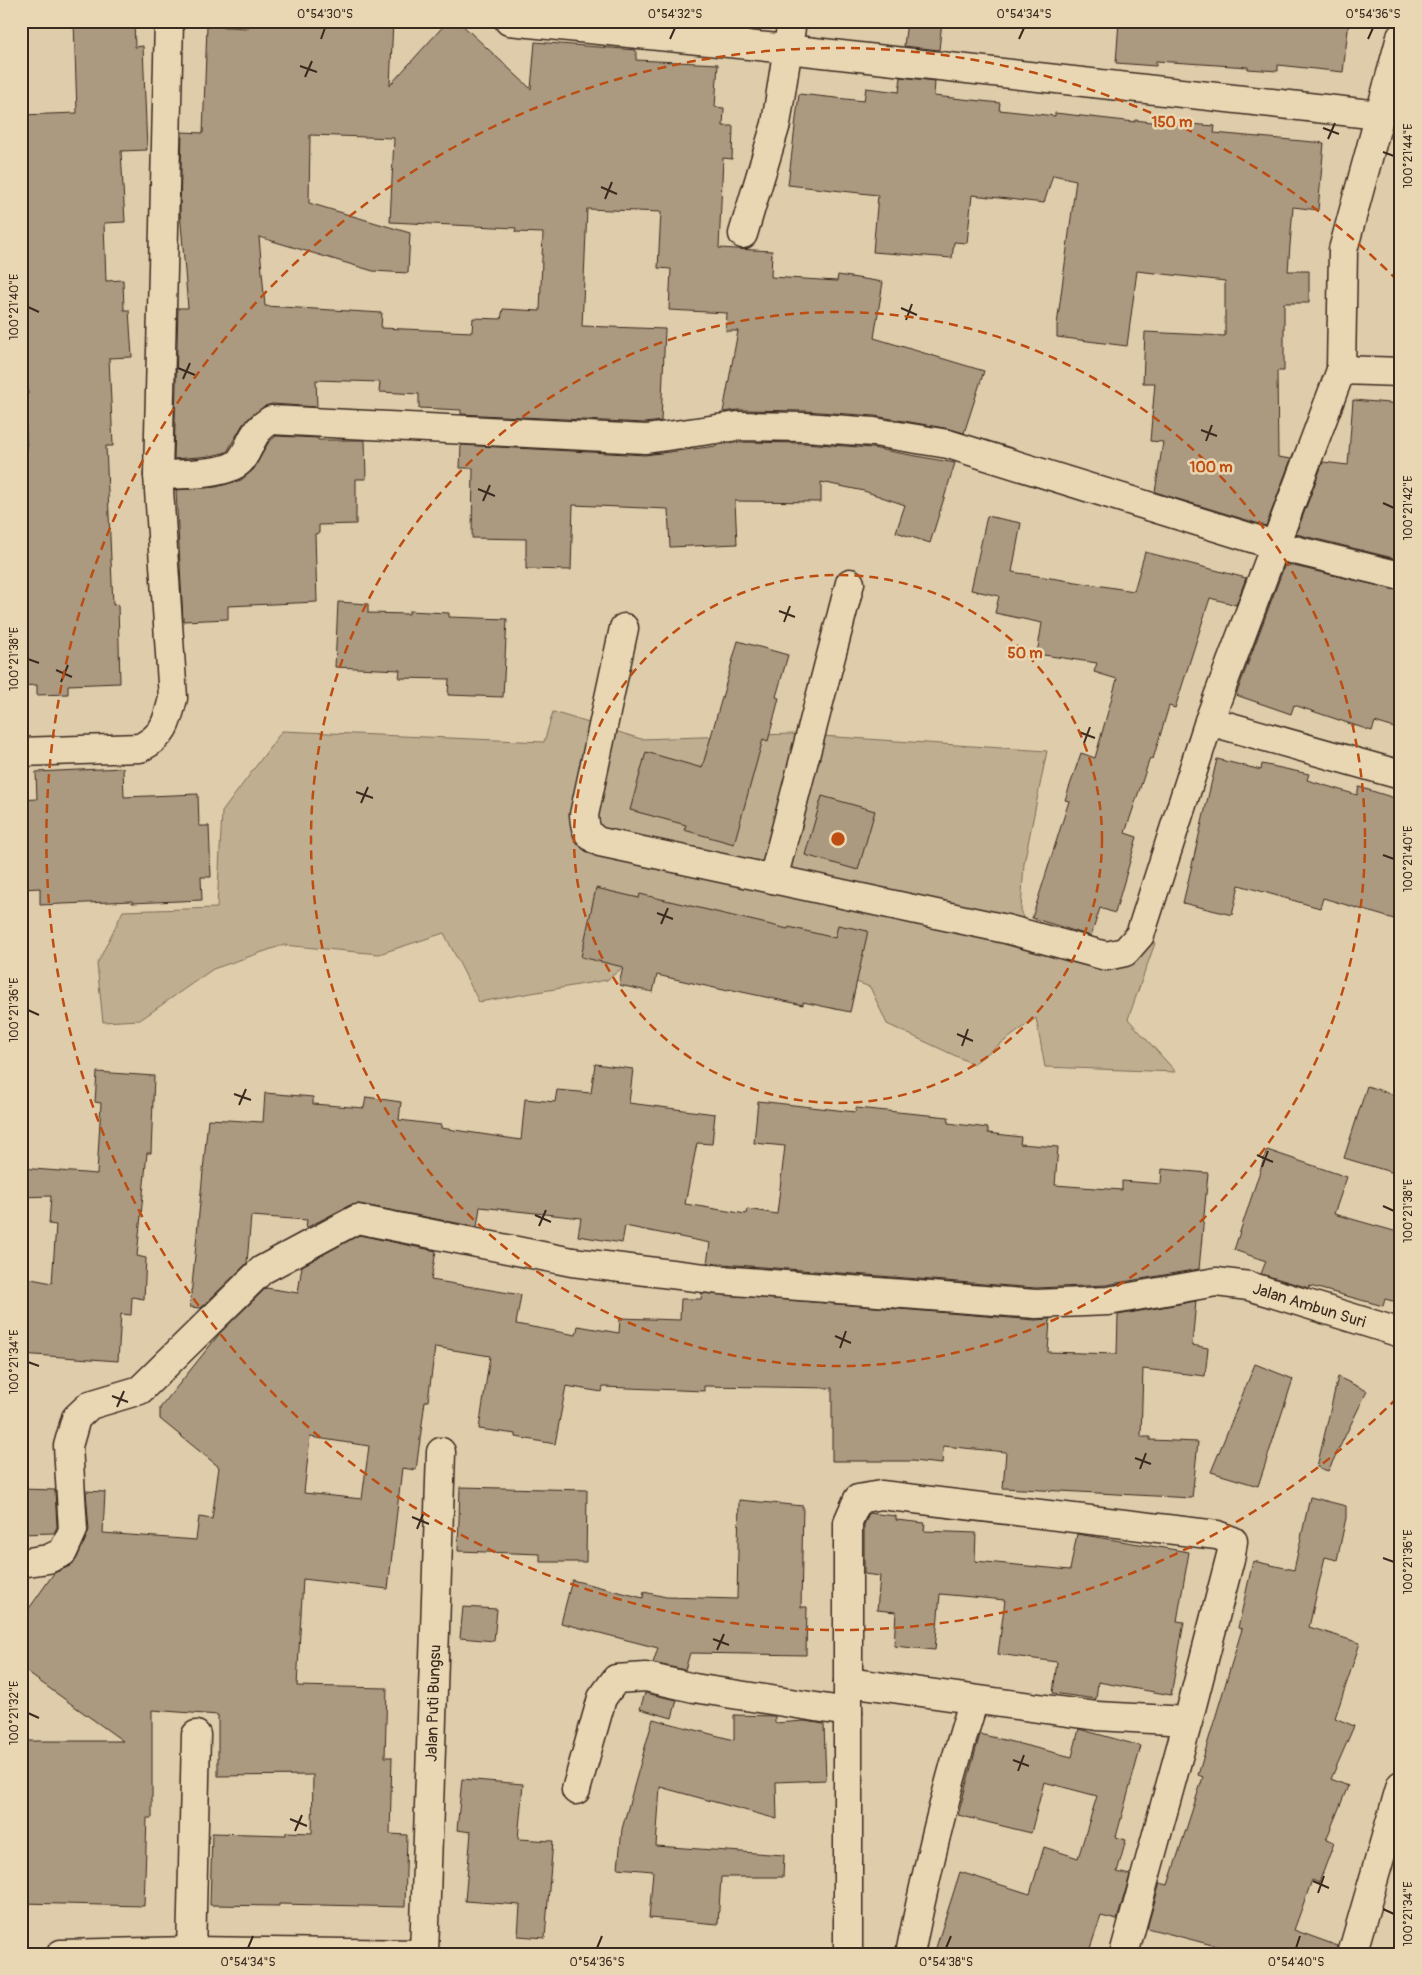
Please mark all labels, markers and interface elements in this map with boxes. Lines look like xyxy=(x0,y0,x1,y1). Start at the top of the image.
text: 0°54'30"S xyxy=(297,7,353,22)
text: 0°54'32"S xyxy=(648,7,702,22)
text: 0°54'34"S xyxy=(997,7,1051,22)
text: 0°54'36"S xyxy=(1346,7,1400,22)
text: 150 m xyxy=(1152,113,1192,132)
text: 100°21'44"E xyxy=(1401,123,1416,189)
text: 100°21'40"E xyxy=(7,274,22,340)
text: 100 m xyxy=(1190,458,1232,477)
text: 100°21'42"E xyxy=(1401,476,1416,540)
text: 100°21'38"E xyxy=(7,627,22,691)
text: 50 m xyxy=(1008,644,1042,663)
text: 100°21'40"E xyxy=(1401,826,1416,892)
centre of rings xyxy=(829,830,847,848)
text: 100°21'36"E xyxy=(7,978,22,1042)
text: 100°21'38"E xyxy=(1401,1179,1416,1243)
street label: Jalan Ambun Suri xyxy=(1250,1279,1368,1333)
text: 100°21'34"E xyxy=(7,1330,22,1394)
text: 100°21'36"E xyxy=(1401,1530,1416,1594)
street label: Jalan Puti Bungsu xyxy=(422,1644,445,1762)
text: 100°21'32"E xyxy=(7,1681,22,1745)
text: 100°21'34"E xyxy=(1401,1882,1416,1946)
text: 0°54'34"S xyxy=(221,1955,275,1970)
text: 0°54'36"S xyxy=(570,1955,624,1970)
text: 0°54'38"S xyxy=(919,1955,973,1970)
text: 0°54'40"S xyxy=(1268,1955,1324,1970)

